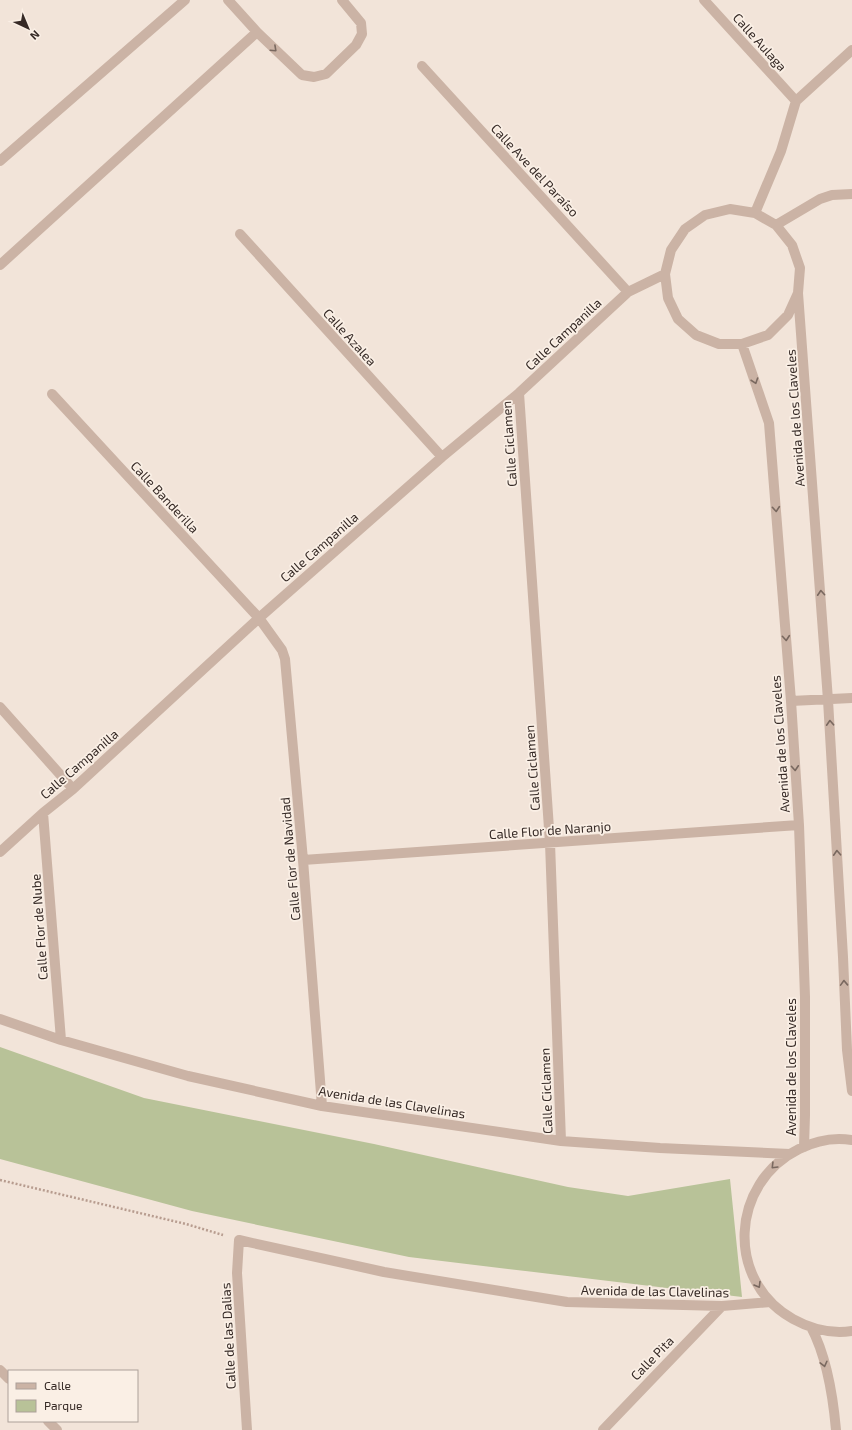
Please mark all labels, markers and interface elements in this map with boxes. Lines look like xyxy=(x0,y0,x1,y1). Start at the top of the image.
north arrow xyxy=(8,8,48,48)
street label: Calle Aulaga xyxy=(730,10,790,74)
text: N xyxy=(28,28,43,43)
one-way arrow xyxy=(269,44,277,51)
street label: Calle Ave del Paraíso xyxy=(488,120,582,220)
street label: Calle Campanilla xyxy=(522,295,604,373)
street label: Calle Azalea xyxy=(320,305,380,369)
street label: Avenida de los Claveles xyxy=(782,349,808,487)
one-way arrow xyxy=(751,377,759,384)
street label: Calle Ciclamen xyxy=(498,401,520,487)
street label: Calle Banderilla xyxy=(128,458,202,536)
one-way arrow xyxy=(771,506,780,512)
street label: Calle Campanilla xyxy=(277,509,361,585)
one-way arrow xyxy=(816,590,825,596)
one-way arrow xyxy=(781,635,790,641)
street label: Avenida de los Claveles xyxy=(767,675,793,813)
one-way arrow xyxy=(825,720,834,726)
street label: Calle Ciclamen xyxy=(521,725,543,811)
street label: Calle Campanilla xyxy=(37,726,121,802)
one-way arrow xyxy=(791,765,800,771)
street label: Calle Flor de Navidad xyxy=(277,797,303,921)
street label: Calle Flor de Naranjo xyxy=(488,818,612,842)
one-way arrow xyxy=(833,850,842,856)
street label: Calle Flor de Nube xyxy=(27,873,51,981)
one-way arrow xyxy=(840,980,849,986)
street label: Avenida de los Claveles xyxy=(783,998,799,1136)
street label: Calle Ciclamen xyxy=(537,1048,555,1134)
street label: Avenida de las Clavelinas xyxy=(318,1082,466,1122)
one-way arrow xyxy=(771,1161,779,1169)
one-way arrow xyxy=(754,1281,761,1288)
street label: Calle de las Dalias xyxy=(217,1282,239,1390)
street label: Avenida de las Clavelinas xyxy=(581,1282,729,1300)
street label: Calle Pita xyxy=(627,1333,677,1383)
one-way arrow xyxy=(820,1360,828,1367)
legend xyxy=(8,1370,138,1422)
text: Calle xyxy=(44,1378,71,1392)
text: Parque xyxy=(44,1398,82,1412)

